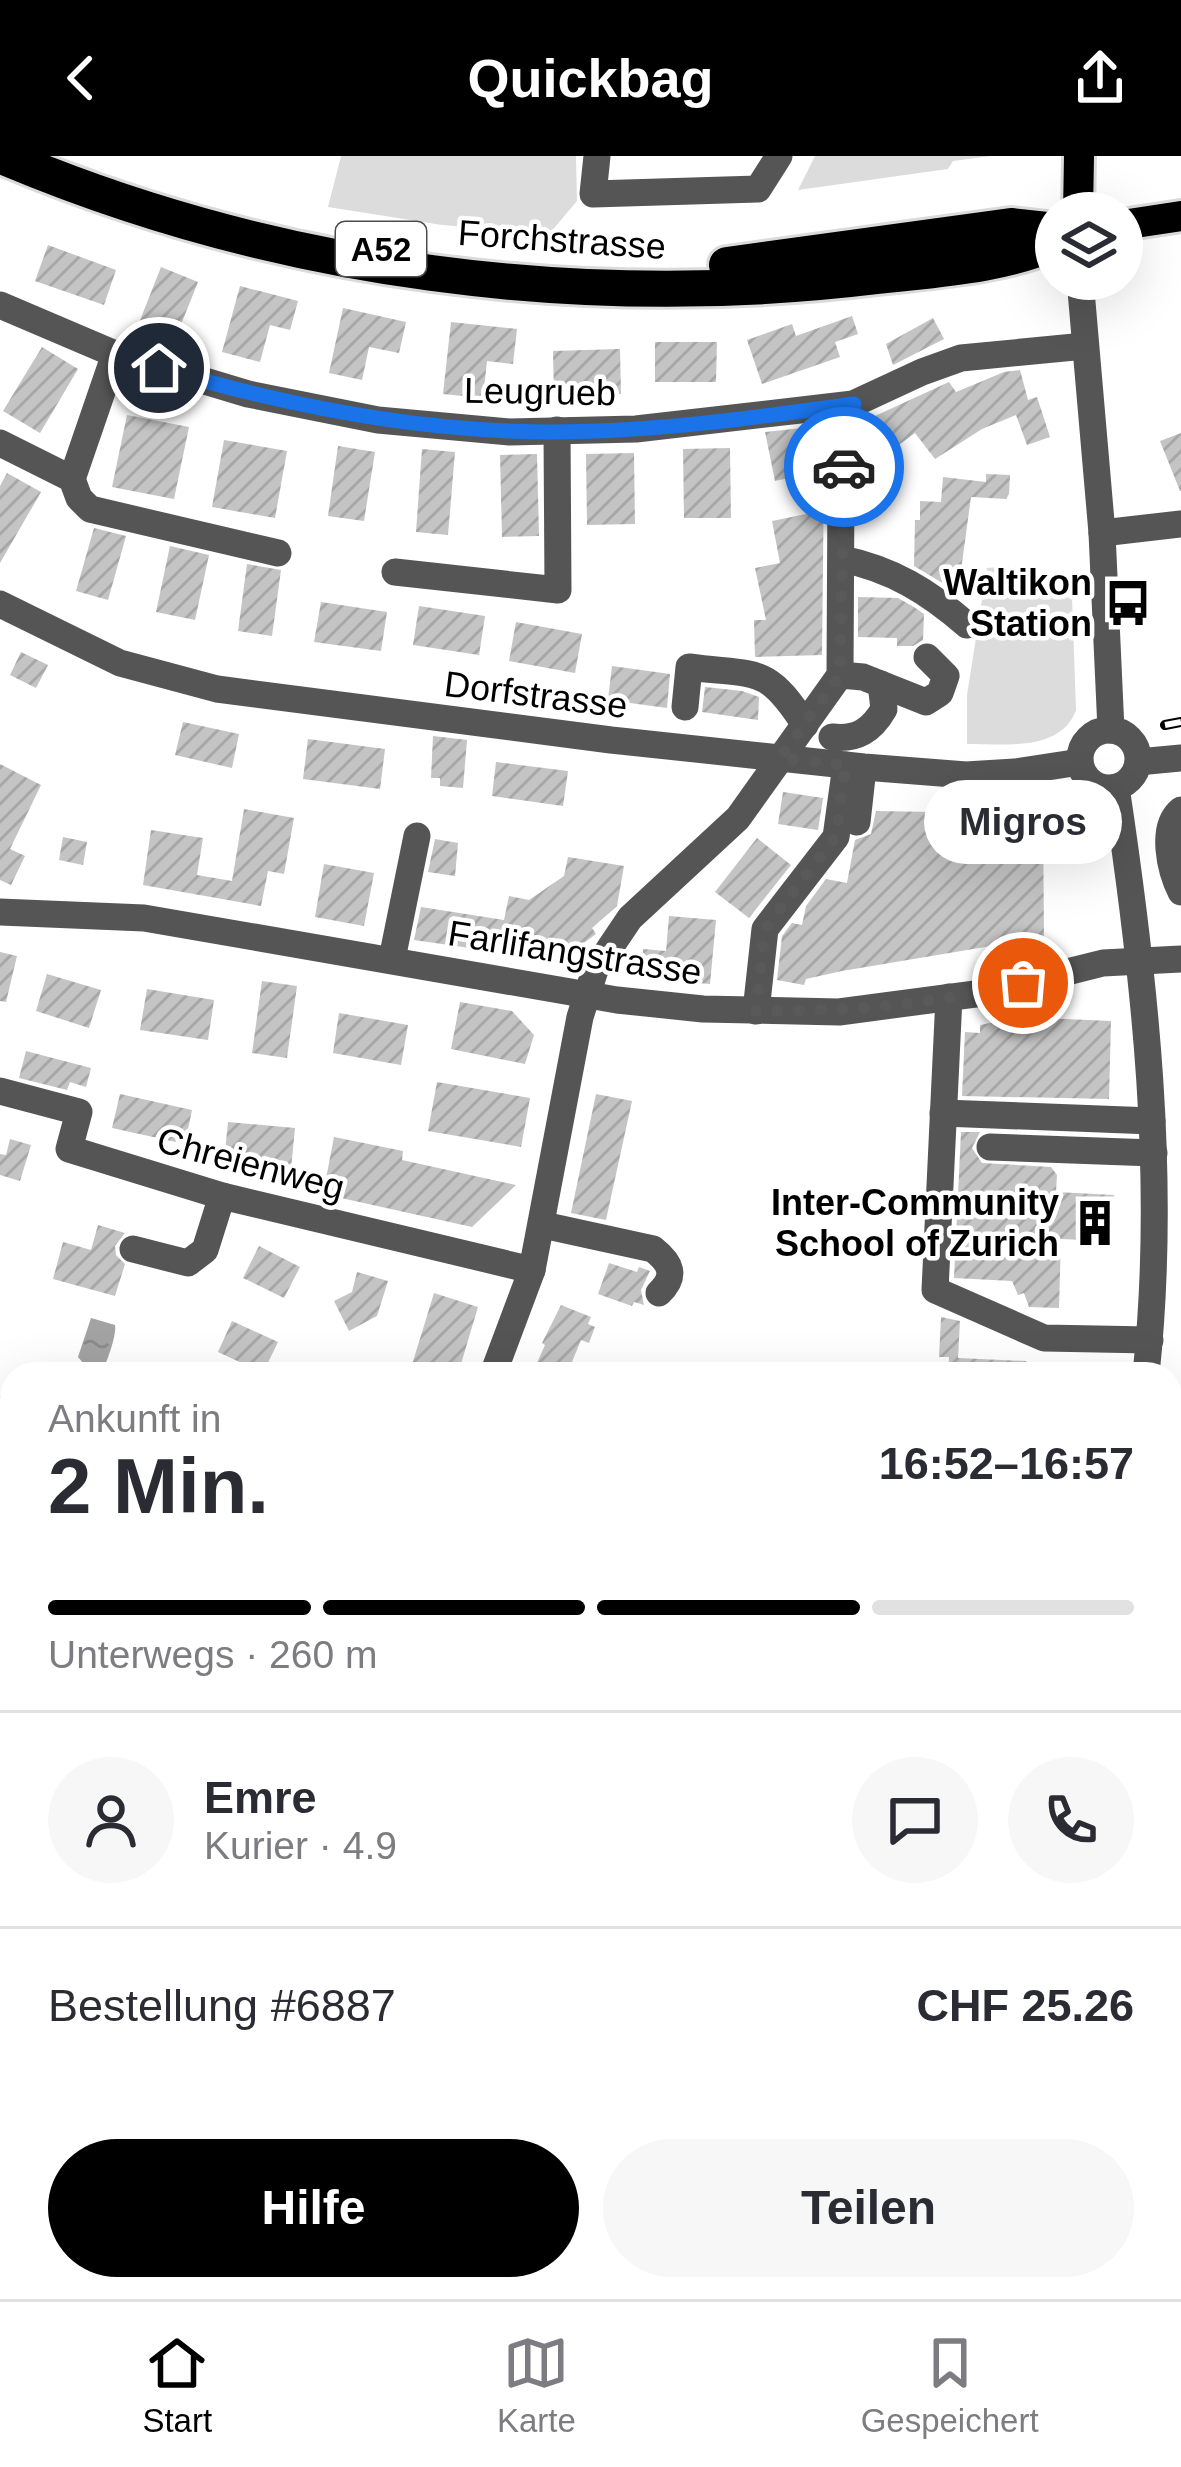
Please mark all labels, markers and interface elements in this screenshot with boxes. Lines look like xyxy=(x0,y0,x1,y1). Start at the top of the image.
icon: back xyxy=(48,45,114,111)
icon: share xyxy=(1067,45,1133,111)
text: Quickbag xyxy=(467,48,714,108)
map controls xyxy=(1035,192,1143,300)
button: layers xyxy=(1035,192,1143,300)
street label: Forchstrasse xyxy=(457,212,667,267)
road number: A52 xyxy=(336,222,426,276)
pin xyxy=(108,317,210,419)
icon: home xyxy=(126,335,192,401)
street label: Leugrueb xyxy=(464,370,616,413)
courier xyxy=(784,407,904,527)
icon: car xyxy=(811,434,877,500)
place label: Waltikon Station xyxy=(943,562,1092,644)
bus stop icon: Waltikon Station xyxy=(1103,578,1153,628)
street label: Dorfstrasse xyxy=(442,663,630,726)
callout: Migros xyxy=(924,779,1122,863)
text: Migros xyxy=(959,800,1087,843)
street label: Farlifangstrasse xyxy=(445,912,705,993)
pin xyxy=(972,932,1074,1034)
icon: bag xyxy=(990,950,1056,1016)
street label: Chreienweg xyxy=(153,1119,349,1208)
place label: Inter-Community School of Zurich xyxy=(771,1182,1059,1264)
building icon: Inter-Community School of Zurich xyxy=(1070,1198,1120,1248)
text: Ankunft in xyxy=(48,1397,221,1440)
text: 16:52–16:57 xyxy=(879,1438,1134,1489)
text: 2 Min. xyxy=(48,1442,269,1530)
text: Unterwegs · 260 m xyxy=(48,1633,377,1676)
button: person xyxy=(48,1757,174,1883)
button: chat xyxy=(852,1757,978,1883)
button: phone xyxy=(1008,1757,1134,1883)
text: Emre xyxy=(204,1772,317,1823)
text: Kurier · 4.9 xyxy=(204,1824,397,1867)
text: Bestellung #6887 xyxy=(48,1980,396,2031)
text: CHF 25.26 xyxy=(916,1980,1134,2031)
button: Hilfe xyxy=(48,2139,579,2277)
button: Teilen xyxy=(603,2139,1134,2277)
tab: Start xyxy=(142,2330,212,2440)
tab: Karte xyxy=(497,2330,576,2440)
tab: Gespeichert xyxy=(861,2330,1039,2440)

